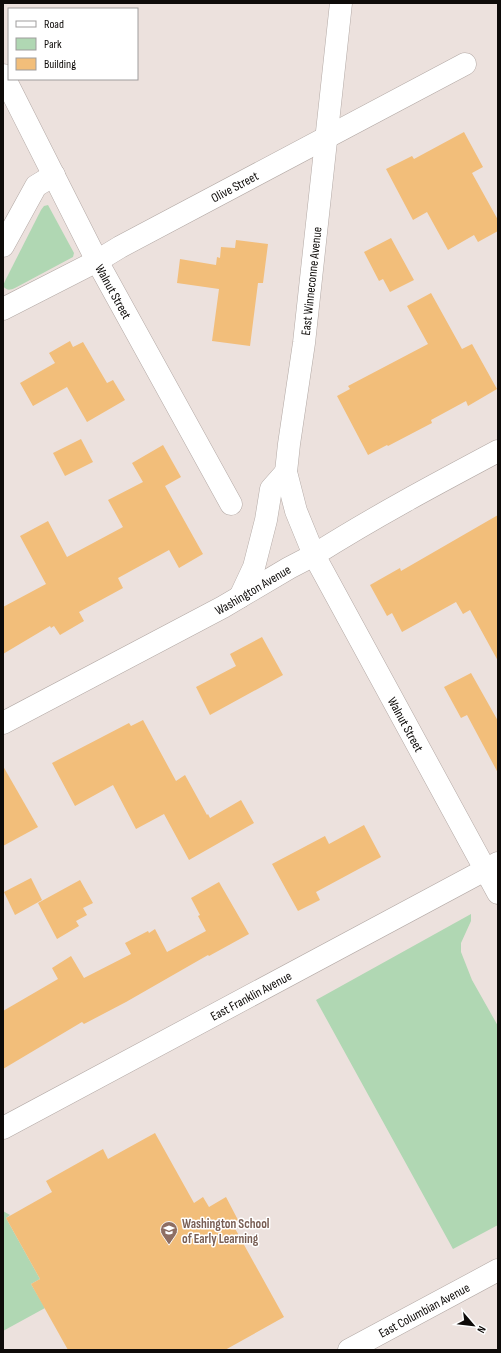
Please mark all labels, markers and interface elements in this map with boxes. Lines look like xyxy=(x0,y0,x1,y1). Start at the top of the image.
legend xyxy=(8,8,138,80)
text: Road xyxy=(44,17,64,32)
text: Park xyxy=(44,37,62,52)
text: Building xyxy=(44,57,76,72)
street label: Olive Street xyxy=(209,168,261,206)
street label: East Winneconne Avenue xyxy=(298,226,326,336)
street label: Walnut Street xyxy=(91,262,134,322)
street label: Washington Avenue xyxy=(212,562,294,619)
street label: Walnut Street xyxy=(384,694,427,755)
street label: East Franklin Avenue xyxy=(208,968,294,1024)
place label: Washington School of Early Learning xyxy=(182,1216,270,1247)
school or university icon: Washington School of Early Learning xyxy=(159,1220,179,1245)
street label: East Columbian Avenue xyxy=(376,1280,473,1342)
north arrow xyxy=(453,1305,493,1345)
text: N xyxy=(474,1324,489,1335)

